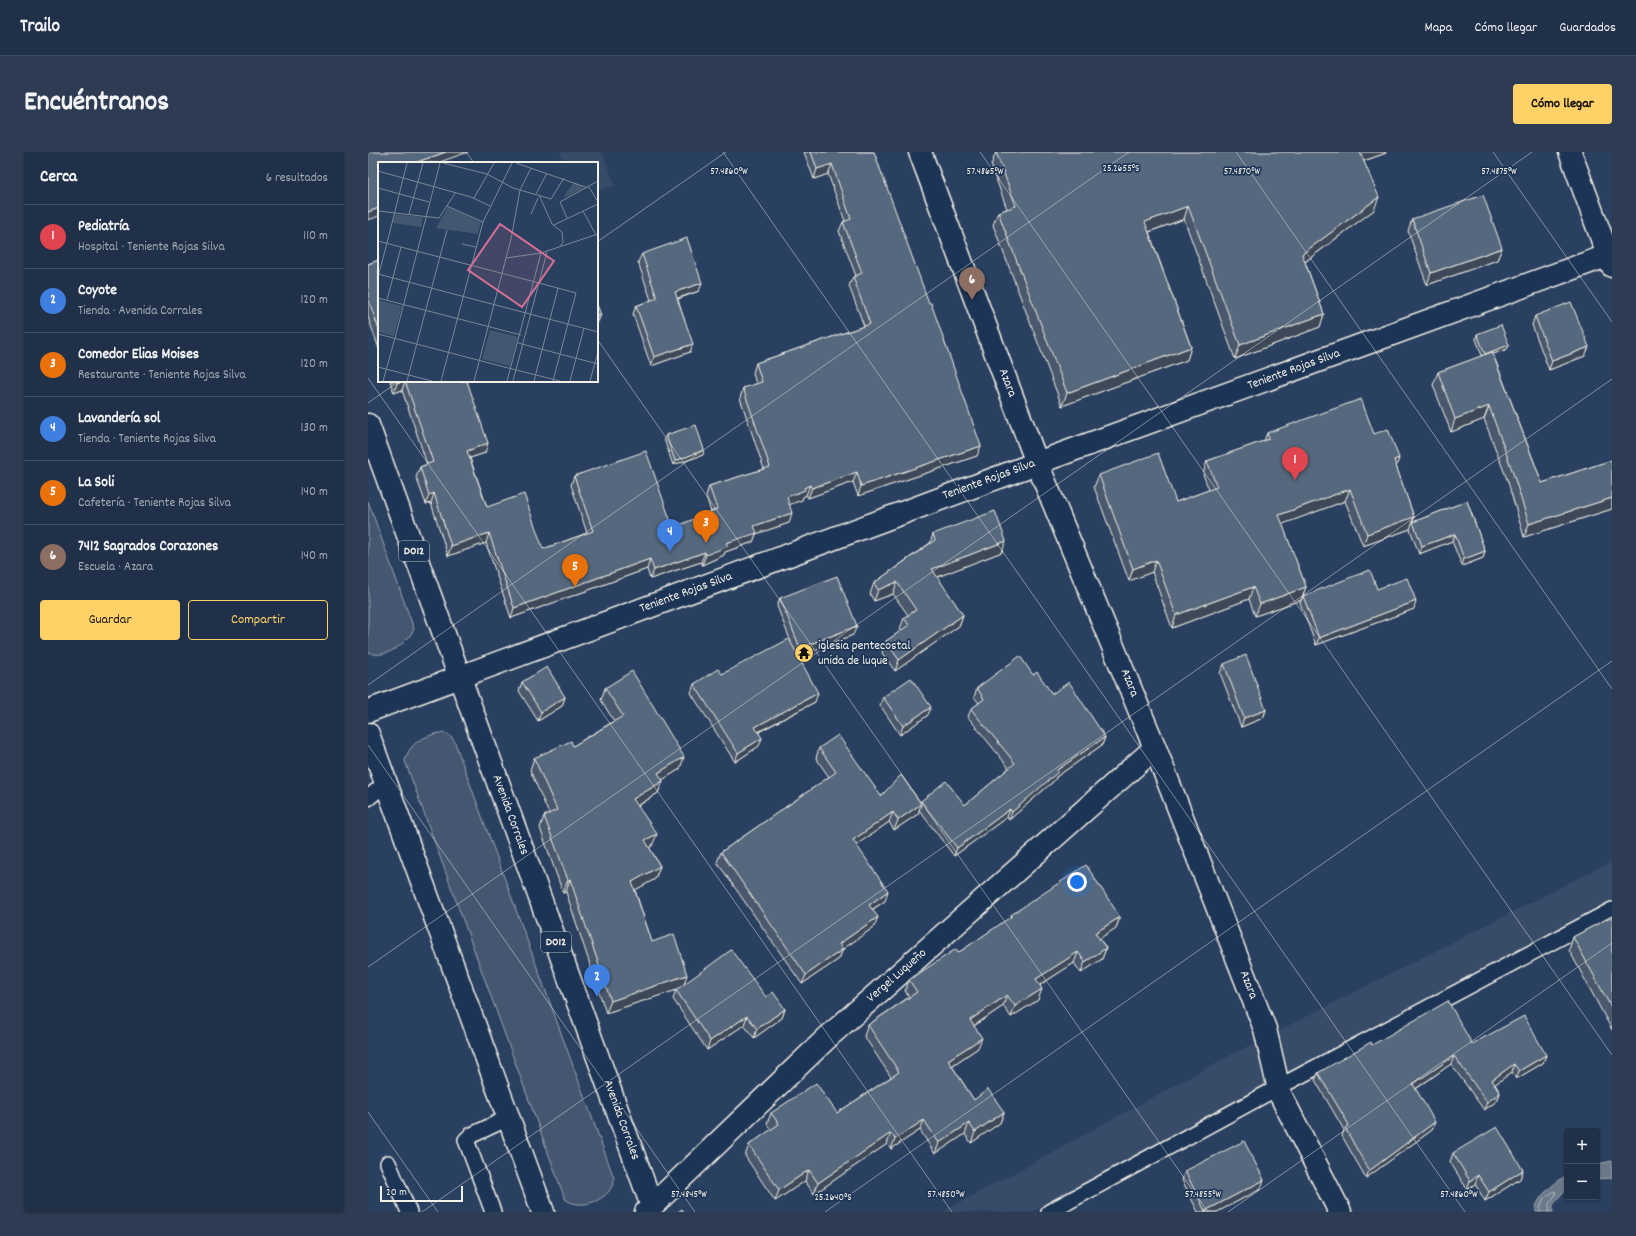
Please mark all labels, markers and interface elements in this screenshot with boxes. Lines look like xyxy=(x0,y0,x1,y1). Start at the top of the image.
text: Trailo xyxy=(20,14,60,41)
text: Mapa xyxy=(1425,18,1452,38)
text: Cómo llegar xyxy=(1474,18,1537,38)
text: Guardados xyxy=(1559,18,1616,38)
text: Encuéntranos xyxy=(24,84,169,124)
button: Cómo llegar xyxy=(1513,84,1612,124)
inset map xyxy=(378,162,598,382)
text: 25.2655°S xyxy=(1103,162,1139,176)
text: 57.4860°W xyxy=(710,165,748,179)
text: 57.4865°W xyxy=(967,165,1004,179)
text: 57.4870°W xyxy=(1224,165,1261,179)
text: 57.4875°W xyxy=(1481,165,1517,179)
text: Cerca xyxy=(40,166,77,190)
text: 6 resultados xyxy=(266,169,328,188)
text: Pediatría xyxy=(78,216,129,238)
text: 1 xyxy=(52,227,54,246)
text: 110 m xyxy=(303,227,328,246)
text: Hospital · Teniente Rojas Silva xyxy=(78,238,225,257)
pin: 6 xyxy=(959,267,985,300)
text: Coyote xyxy=(78,280,117,302)
text: 2 xyxy=(50,291,56,310)
text: 120 m xyxy=(300,291,328,310)
text: Tienda · Avenida Corrales xyxy=(78,302,202,321)
text: Comedor Elias Moises xyxy=(78,344,199,366)
street label: Teniente Rojas Silva xyxy=(1245,344,1344,396)
text: 3 xyxy=(50,355,56,374)
text: 120 m xyxy=(300,355,328,374)
text: Restaurante · Teniente Rojas Silva xyxy=(78,366,246,385)
street label: Azara xyxy=(993,366,1021,401)
text: Lavandería sol xyxy=(78,408,160,430)
text: 4 xyxy=(50,419,56,438)
text: 130 m xyxy=(300,419,328,438)
text: Tienda · Teniente Rojas Silva xyxy=(78,430,216,449)
pin: 1 xyxy=(1282,447,1308,480)
street label: Teniente Rojas Silva xyxy=(940,454,1039,506)
text: La Soli xyxy=(78,472,114,494)
text: 5 xyxy=(50,483,56,502)
text: 140 m xyxy=(301,483,328,502)
text: Cafetería · Teniente Rojas Silva xyxy=(78,494,231,513)
pin: 3 xyxy=(693,510,719,543)
pin: 4 xyxy=(657,519,683,552)
text: 7412 Sagrados Corazones xyxy=(78,536,218,558)
road number: D012 xyxy=(399,541,429,561)
text: 6 xyxy=(50,547,56,566)
text: 140 m xyxy=(301,547,328,566)
pin: 5 xyxy=(562,554,588,587)
text: Escuela · Azara xyxy=(78,558,153,577)
street label: Teniente Rojas Silva xyxy=(637,567,736,619)
button: Guardar xyxy=(40,600,180,640)
button: Compartir xyxy=(188,600,328,640)
place label: iglesia pentecostal unida de luque xyxy=(818,637,911,671)
temple icon: iglesia pentecostal unida de luque xyxy=(793,642,815,664)
street label: Azara xyxy=(1115,666,1144,701)
street label: Avenida Corrales xyxy=(487,772,533,858)
your location xyxy=(1067,872,1087,892)
road number: D012 xyxy=(541,932,571,952)
street label: Vergel Luqueño xyxy=(863,944,931,1007)
pin: 2 xyxy=(584,964,610,997)
street label: Azara xyxy=(1234,968,1262,1003)
street label: Avenida Corrales xyxy=(598,1077,644,1163)
map controls xyxy=(1564,1128,1600,1200)
button: + xyxy=(1564,1128,1600,1164)
button: − xyxy=(1564,1164,1600,1200)
scale bar xyxy=(380,1184,463,1203)
text: 20 m xyxy=(386,1185,407,1201)
text: 57.4845°W xyxy=(671,1188,707,1202)
text: 57.4850°W xyxy=(927,1188,965,1202)
text: 57.4855°W xyxy=(1185,1188,1221,1202)
text: 57.4860°W xyxy=(1440,1188,1478,1202)
text: 25.2640°S xyxy=(814,1191,852,1205)

